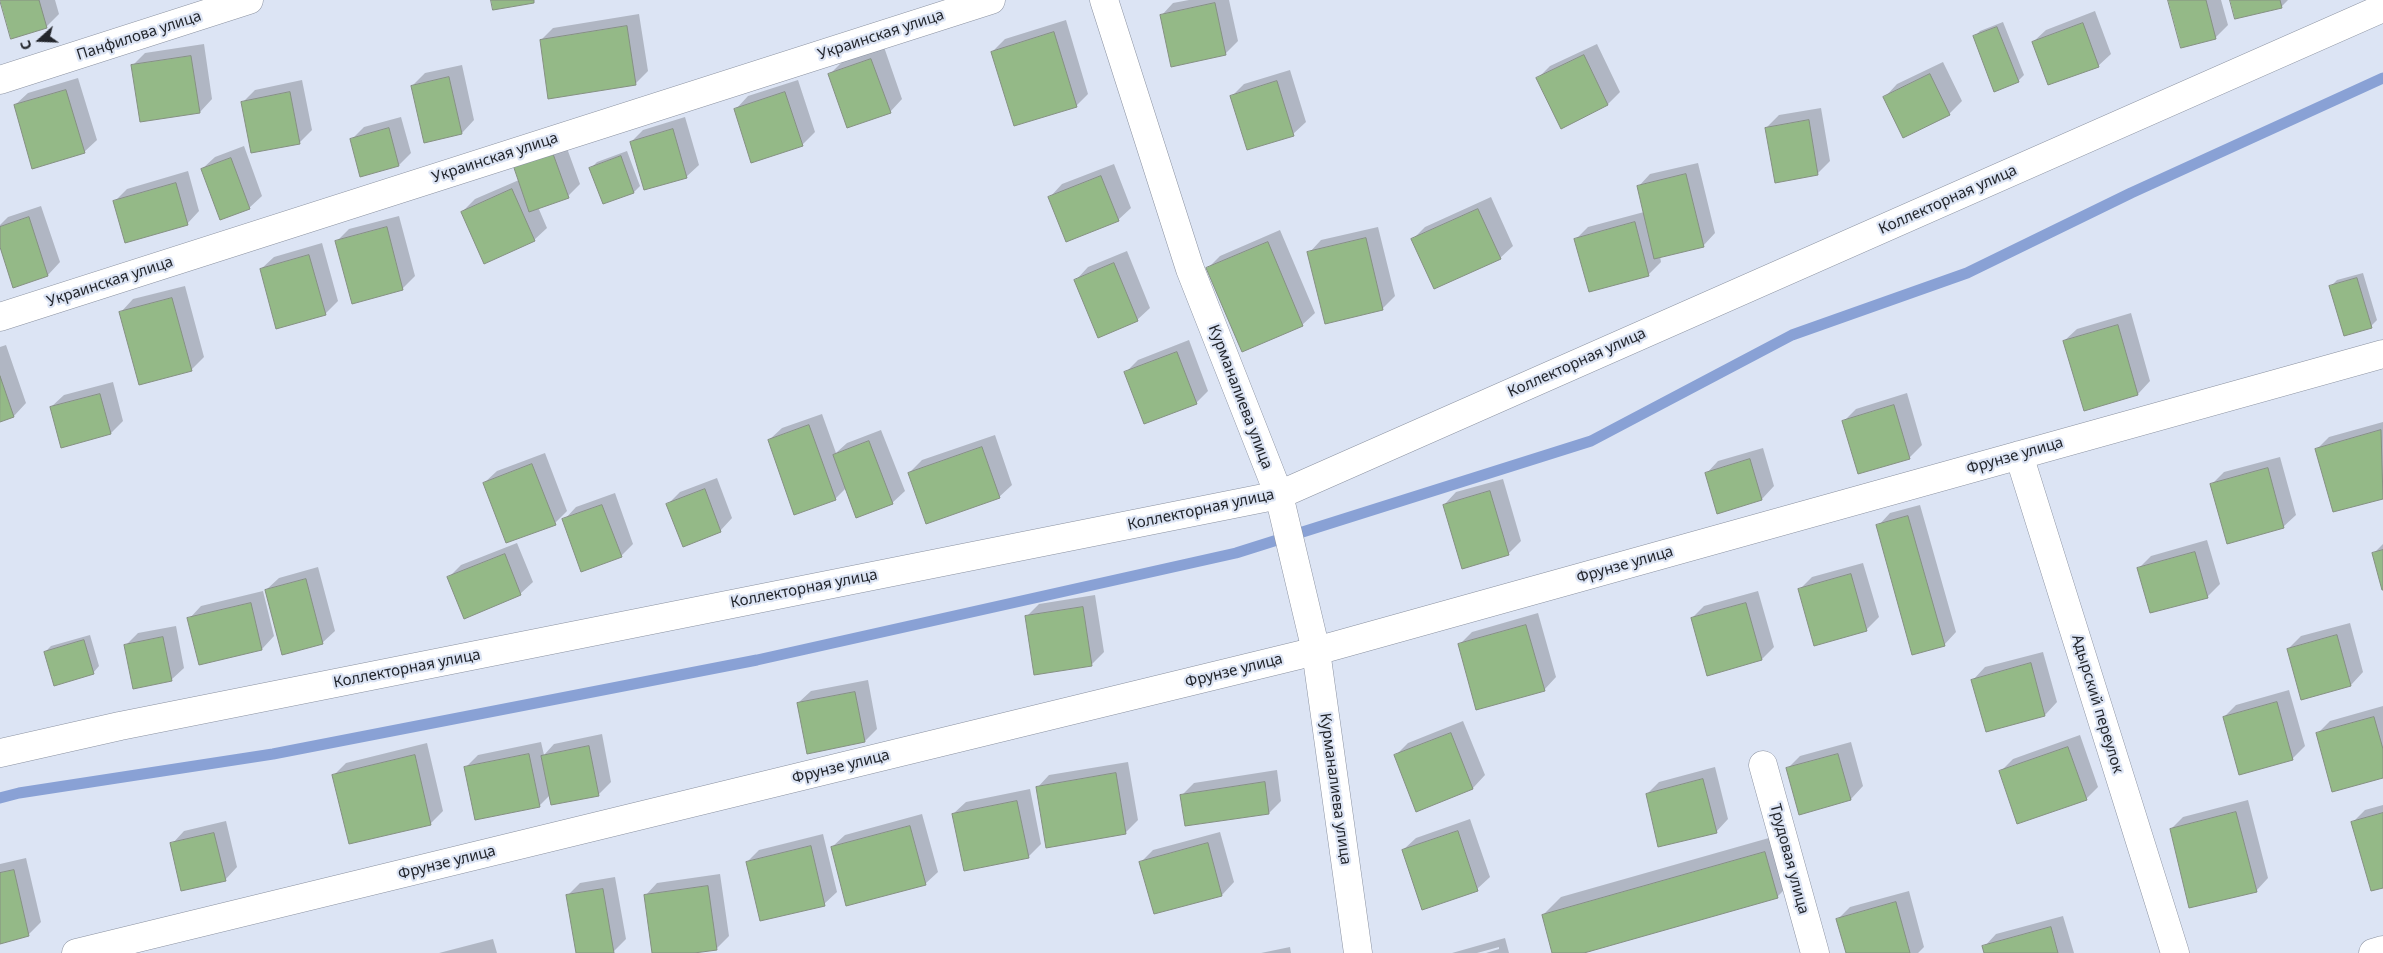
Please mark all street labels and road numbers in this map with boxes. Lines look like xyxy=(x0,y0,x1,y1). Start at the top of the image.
street label: Украинская улица xyxy=(816,6,946,64)
street label: Панфилова улица xyxy=(74,7,204,65)
street label: Украинская улица xyxy=(430,129,560,187)
street label: Коллекторная улица xyxy=(1876,161,2020,239)
street label: Украинская улица xyxy=(45,253,175,311)
street label: Курманалиева улица xyxy=(1204,322,1276,472)
street label: Коллекторная улица xyxy=(1505,324,1649,402)
street label: Фрунзе улица xyxy=(1965,434,2065,478)
street label: Коллекторная улица xyxy=(1126,486,1276,534)
street label: Фрунзе улица xyxy=(1575,543,1675,587)
street label: Коллекторная улица xyxy=(729,566,879,612)
street label: Адырский переулок xyxy=(2067,633,2127,775)
street label: Коллекторная улица xyxy=(332,646,482,692)
street label: Фрунзе улица xyxy=(1183,650,1285,692)
street label: Курманалиева улица xyxy=(1315,712,1355,866)
street label: Фрунзе улица xyxy=(790,746,892,788)
street label: Трудовая улица xyxy=(1766,802,1812,916)
street label: Фрунзе улица xyxy=(396,842,498,884)

